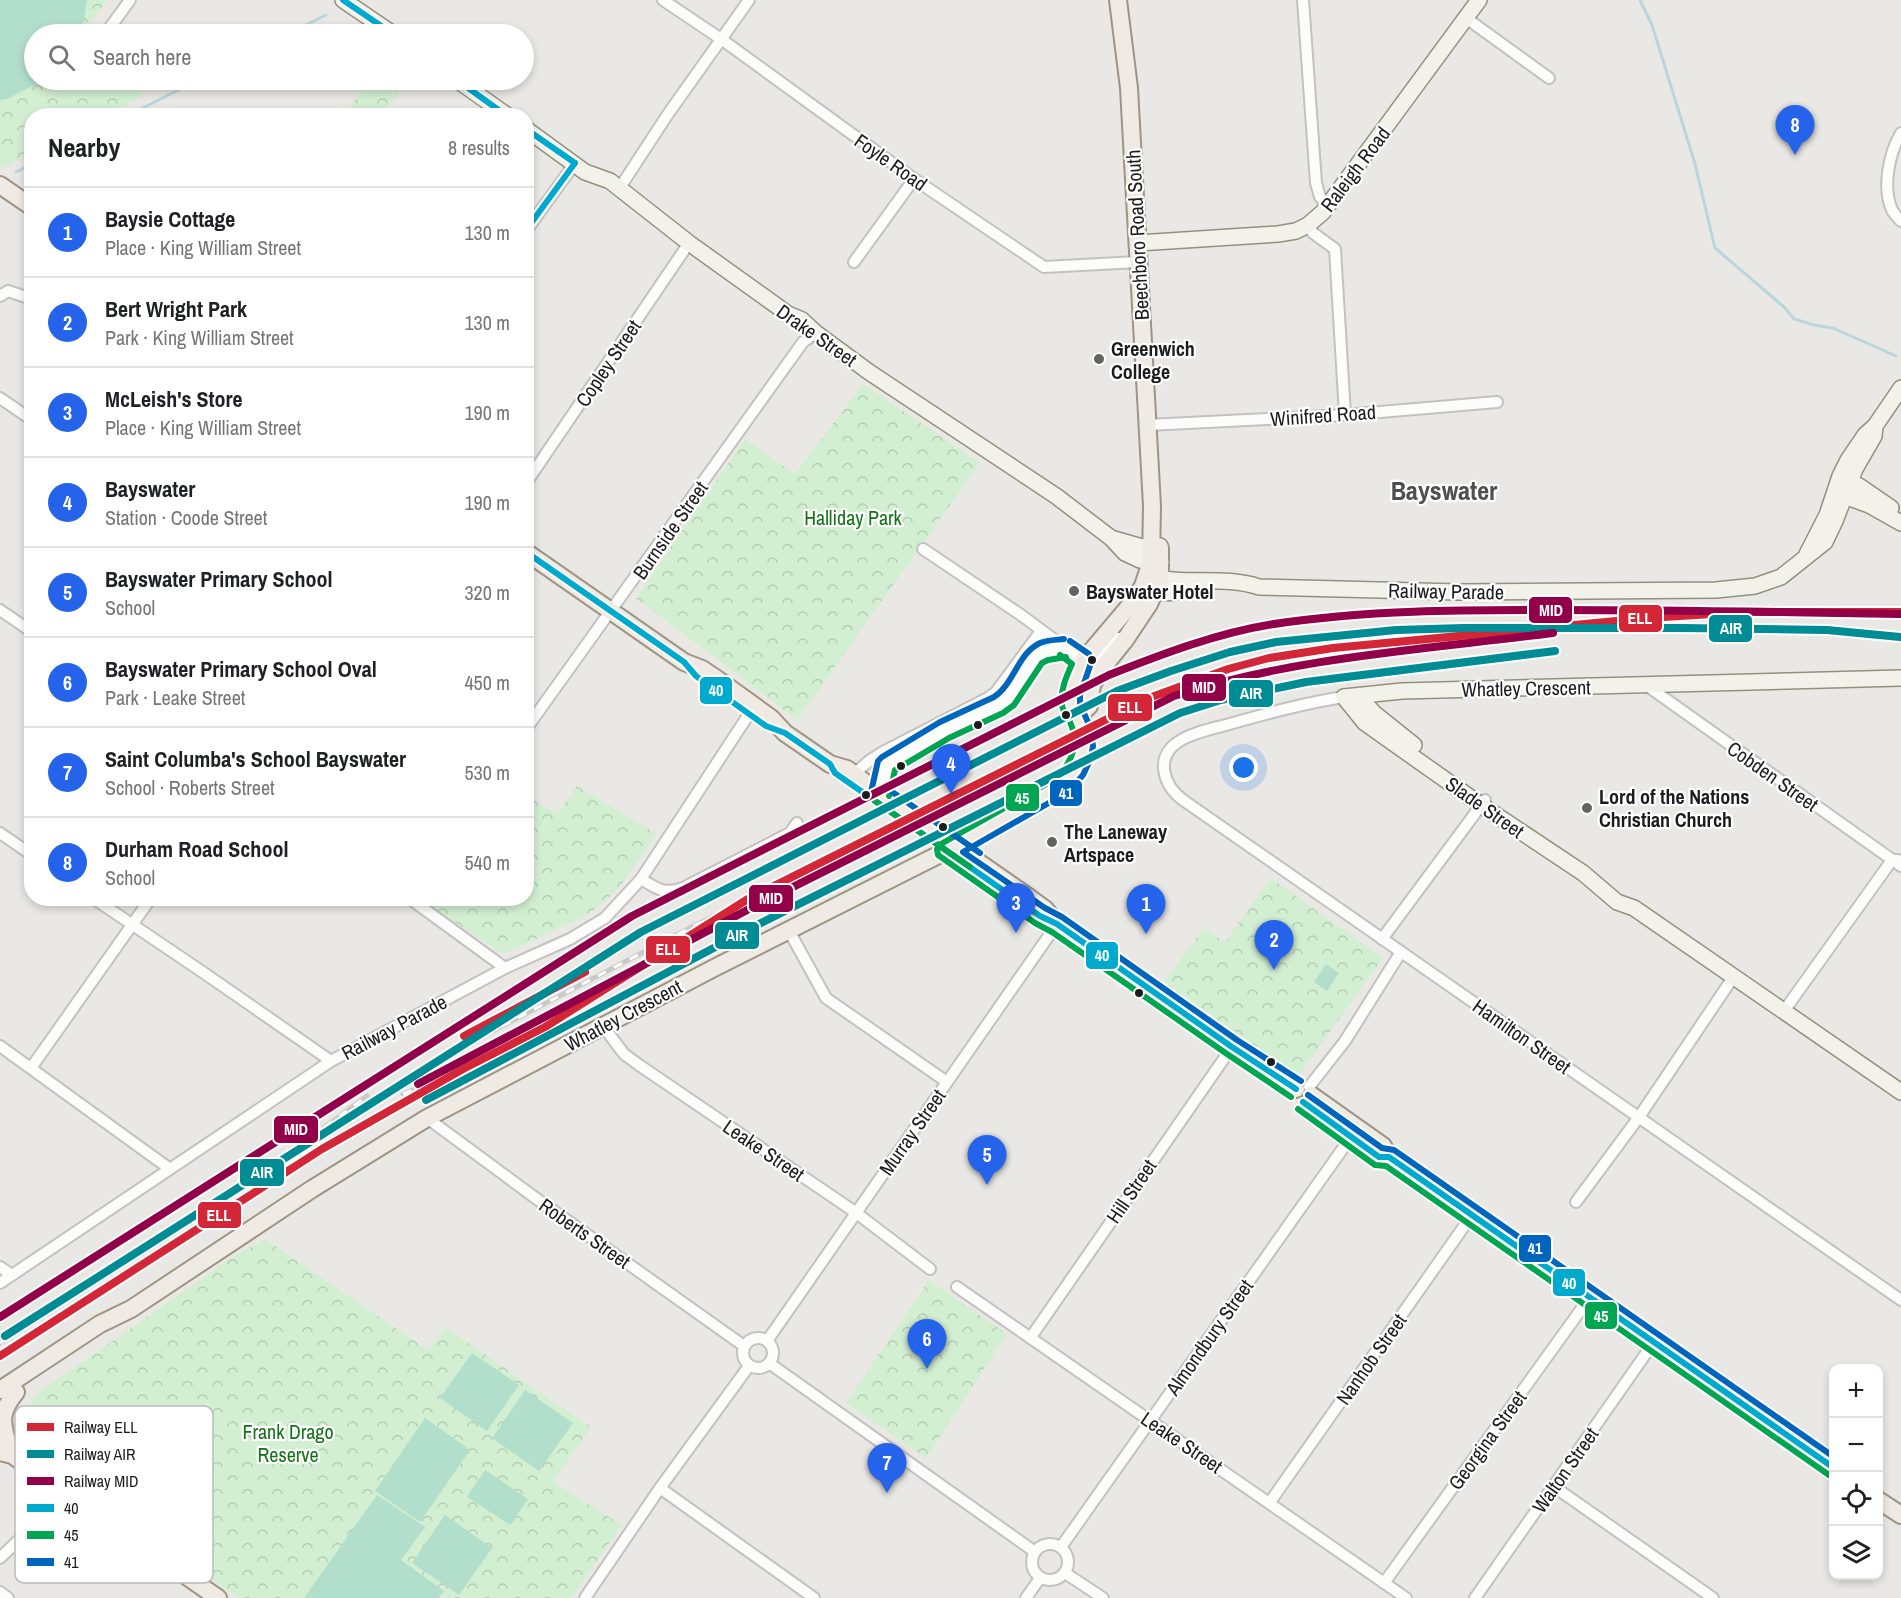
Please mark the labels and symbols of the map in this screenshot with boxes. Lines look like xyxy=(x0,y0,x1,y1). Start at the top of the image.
pin: 8 xyxy=(1776,106,1814,155)
street label: Raleigh Road xyxy=(1314,121,1396,217)
street label: Foyle Road xyxy=(849,127,933,197)
street label: Beechboro Road South xyxy=(1119,149,1155,321)
street label: Drake Street xyxy=(772,298,863,373)
street label: Copley Street xyxy=(569,314,647,412)
place label: Greenwich College xyxy=(1111,335,1195,385)
marker: Greenwich College xyxy=(1092,352,1106,366)
street label: Winifred Road xyxy=(1269,398,1377,432)
district label: Bayswater xyxy=(1391,473,1498,508)
street label: Burnside Street xyxy=(626,475,714,584)
park label: Halliday Park xyxy=(804,504,903,531)
street label: Railway Parade xyxy=(1388,576,1504,606)
place label: Bayswater Hotel xyxy=(1086,578,1214,605)
marker: Bayswater Hotel xyxy=(1067,584,1081,598)
line badge: MID xyxy=(1528,596,1573,624)
text: MID xyxy=(1539,599,1563,621)
line badge: ELL xyxy=(1618,604,1663,633)
text: ELL xyxy=(1628,607,1652,629)
line badge: AIR xyxy=(1708,614,1753,643)
text: AIR xyxy=(1720,617,1743,639)
unlabelled marker xyxy=(1086,654,1098,666)
line badge: MID xyxy=(1181,673,1227,702)
street label: Whatley Crescent xyxy=(1461,673,1591,703)
line badge: 40 xyxy=(699,676,733,705)
text: MID xyxy=(1192,676,1216,698)
text: 40 xyxy=(709,679,723,701)
line badge: AIR xyxy=(1228,679,1274,708)
text: AIR xyxy=(1240,682,1263,704)
line badge: ELL xyxy=(1107,693,1153,722)
text: ELL xyxy=(1118,696,1142,718)
unlabelled marker xyxy=(1060,709,1072,721)
unlabelled marker xyxy=(972,719,984,731)
street label: Cobden Street xyxy=(1722,735,1824,818)
pin: 4 xyxy=(932,744,970,794)
your location xyxy=(1229,753,1258,782)
unlabelled marker xyxy=(895,760,907,772)
street label: Slade Street xyxy=(1440,770,1530,844)
line badge: 41 xyxy=(1049,779,1083,807)
text: 41 xyxy=(1059,782,1074,804)
line badge: 45 xyxy=(1005,783,1040,812)
place label: Lord of the Nations Christian Church xyxy=(1599,783,1749,833)
text: 45 xyxy=(1015,787,1029,809)
unlabelled marker xyxy=(860,789,872,801)
marker: Lord of the Nations Christian Church xyxy=(1580,801,1594,815)
place label: The Laneway Artspace xyxy=(1064,818,1168,868)
unlabelled marker xyxy=(937,821,949,833)
marker: The Laneway Artspace xyxy=(1045,835,1059,849)
line badge: MID xyxy=(748,884,794,913)
pin: 3 xyxy=(996,884,1036,933)
pin: 1 xyxy=(1126,884,1166,934)
text: MID xyxy=(759,887,783,909)
pin: 2 xyxy=(1254,920,1294,970)
line badge: AIR xyxy=(714,921,760,950)
text: AIR xyxy=(726,924,749,946)
line badge: ELL xyxy=(645,935,691,964)
text: ELL xyxy=(656,938,680,960)
line badge: 40 xyxy=(1085,941,1119,970)
text: 40 xyxy=(1095,944,1109,966)
street label: Whatley Crescent xyxy=(560,972,687,1057)
unlabelled marker xyxy=(1133,987,1145,999)
street label: Railway Parade xyxy=(337,988,451,1066)
street label: Hamilton Street xyxy=(1468,992,1577,1080)
unlabelled marker xyxy=(1265,1056,1277,1068)
street label: Murray Street xyxy=(872,1083,952,1180)
street label: Leake Street xyxy=(718,1113,810,1187)
line badge: MID xyxy=(273,1115,319,1144)
text: MID xyxy=(284,1118,308,1140)
pin: 5 xyxy=(968,1136,1006,1185)
street label: Hill Street xyxy=(1100,1153,1163,1228)
line badge: AIR xyxy=(239,1158,285,1187)
text: AIR xyxy=(251,1161,274,1183)
street label: Roberts Street xyxy=(534,1192,636,1275)
line badge: ELL xyxy=(197,1201,242,1229)
text: ELL xyxy=(207,1204,231,1226)
line badge: 41 xyxy=(1518,1234,1552,1263)
text: 41 xyxy=(1528,1237,1543,1259)
line badge: 40 xyxy=(1552,1268,1586,1297)
text: 40 xyxy=(1562,1272,1576,1294)
street label: Almondbury Street xyxy=(1158,1273,1259,1401)
line badge: 45 xyxy=(1584,1301,1618,1330)
text: 45 xyxy=(1594,1305,1608,1327)
street label: Nanhob Street xyxy=(1330,1308,1413,1410)
pin: 6 xyxy=(908,1320,946,1369)
street label: Georgina Street xyxy=(1442,1385,1532,1495)
street label: Leake Street xyxy=(1136,1405,1228,1479)
legend xyxy=(15,1406,213,1583)
text: Railway ELL xyxy=(64,1416,138,1438)
park label: Frank Drago Reserve xyxy=(242,1418,334,1468)
street label: Walton Street xyxy=(1526,1421,1605,1518)
text: Railway AIR xyxy=(64,1443,136,1465)
pin: 7 xyxy=(868,1444,906,1493)
text: Railway MID xyxy=(64,1470,138,1492)
text: 40 xyxy=(64,1497,79,1519)
text: 45 xyxy=(64,1524,79,1546)
text: 41 xyxy=(64,1551,79,1573)

